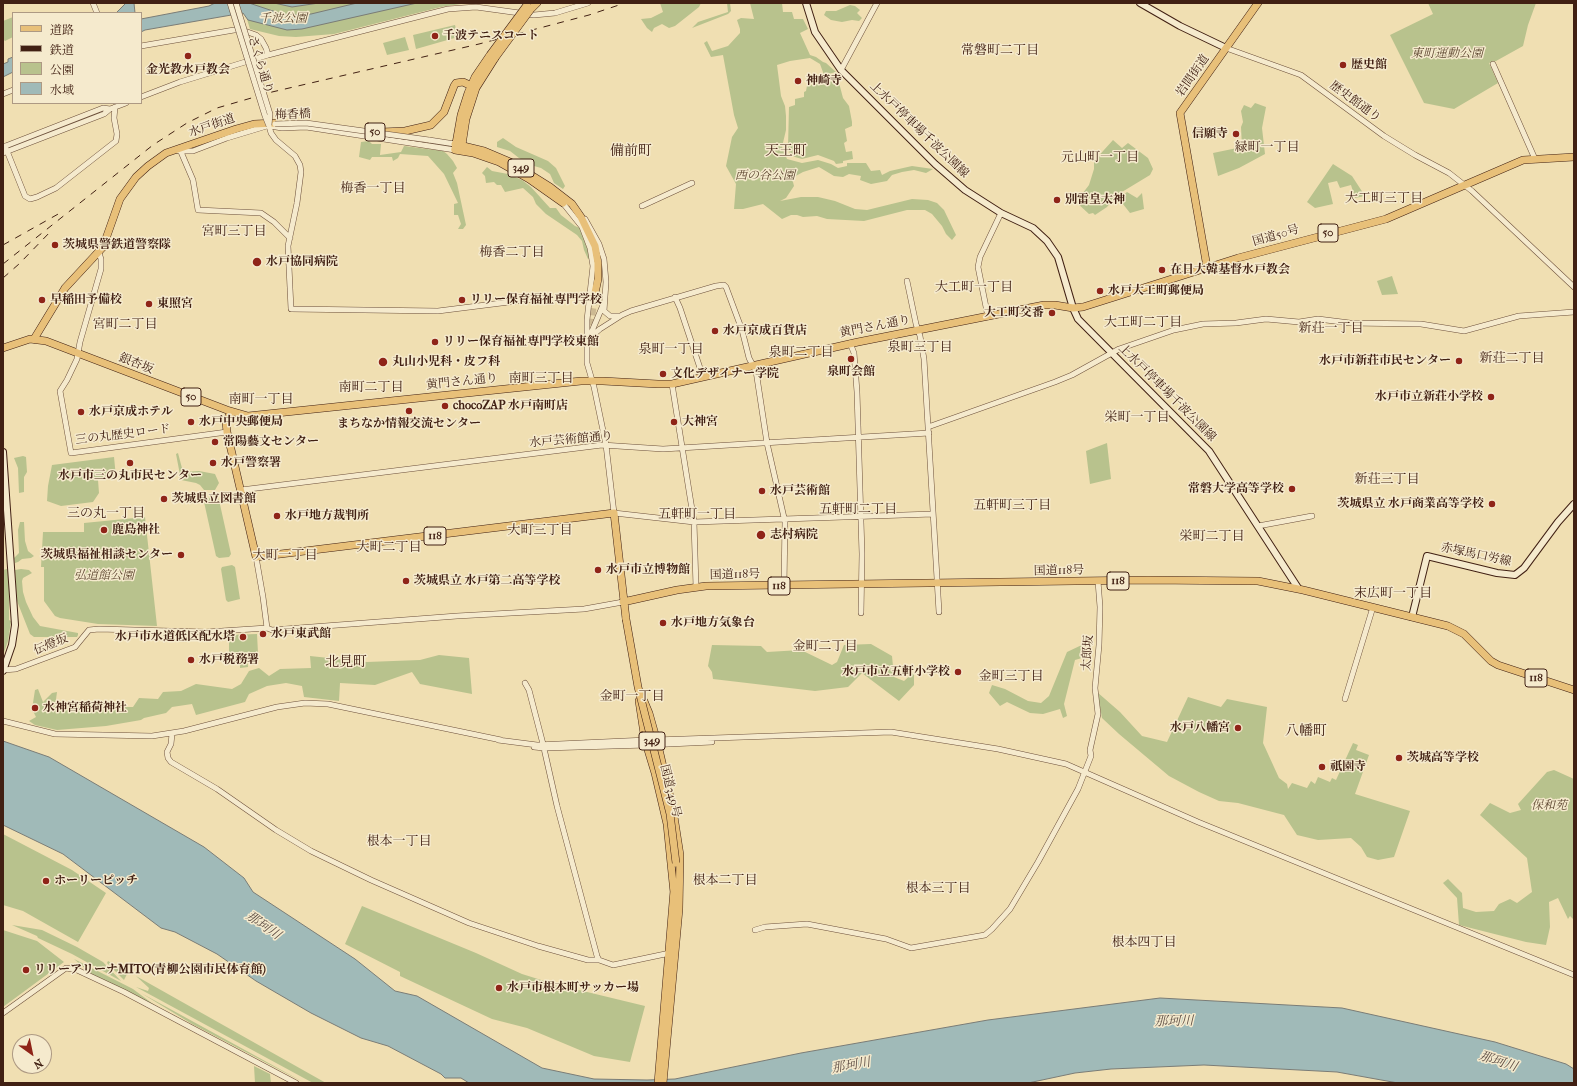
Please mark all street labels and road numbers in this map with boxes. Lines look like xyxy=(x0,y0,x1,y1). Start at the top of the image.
street label: さくら通り xyxy=(244,34,276,96)
street label: 岩間街道 xyxy=(1173,52,1213,100)
street label: 上水戸停車場千波公園線 xyxy=(867,79,971,181)
street label: 歴史館通り xyxy=(1326,79,1384,125)
street label: 梅香橋 xyxy=(275,107,311,123)
street label: 水戸街道 xyxy=(187,111,237,141)
road number: 50 xyxy=(365,123,385,141)
road number: 349 xyxy=(508,159,534,177)
street label: 国道50号 xyxy=(1251,222,1301,250)
road number: 50 xyxy=(1318,224,1338,242)
street label: 黄門さん通り xyxy=(838,313,912,341)
street label: 上水戸停車場千波公園線 xyxy=(1115,341,1219,445)
street label: 銀杏坂 xyxy=(117,351,155,377)
street label: 黄門さん通り xyxy=(425,371,499,393)
road number: 50 xyxy=(181,388,201,406)
street label: 三の丸歴史ロード xyxy=(74,422,172,448)
street label: 水戸芸術館通り xyxy=(529,429,613,451)
road number: 118 xyxy=(424,527,446,545)
street label: 赤塚馬口労線 xyxy=(1439,540,1513,570)
street label: 国道118号 xyxy=(1034,563,1084,579)
street label: 国道118号 xyxy=(710,567,760,583)
road number: 118 xyxy=(1107,572,1129,590)
road number: 118 xyxy=(768,577,790,595)
street label: 伝燈坂 xyxy=(32,632,70,658)
street label: 太郎坂 xyxy=(1080,635,1096,671)
road number: 118 xyxy=(1525,669,1547,687)
road number: 349 xyxy=(639,732,665,750)
street label: 国道349号 xyxy=(656,763,684,819)

